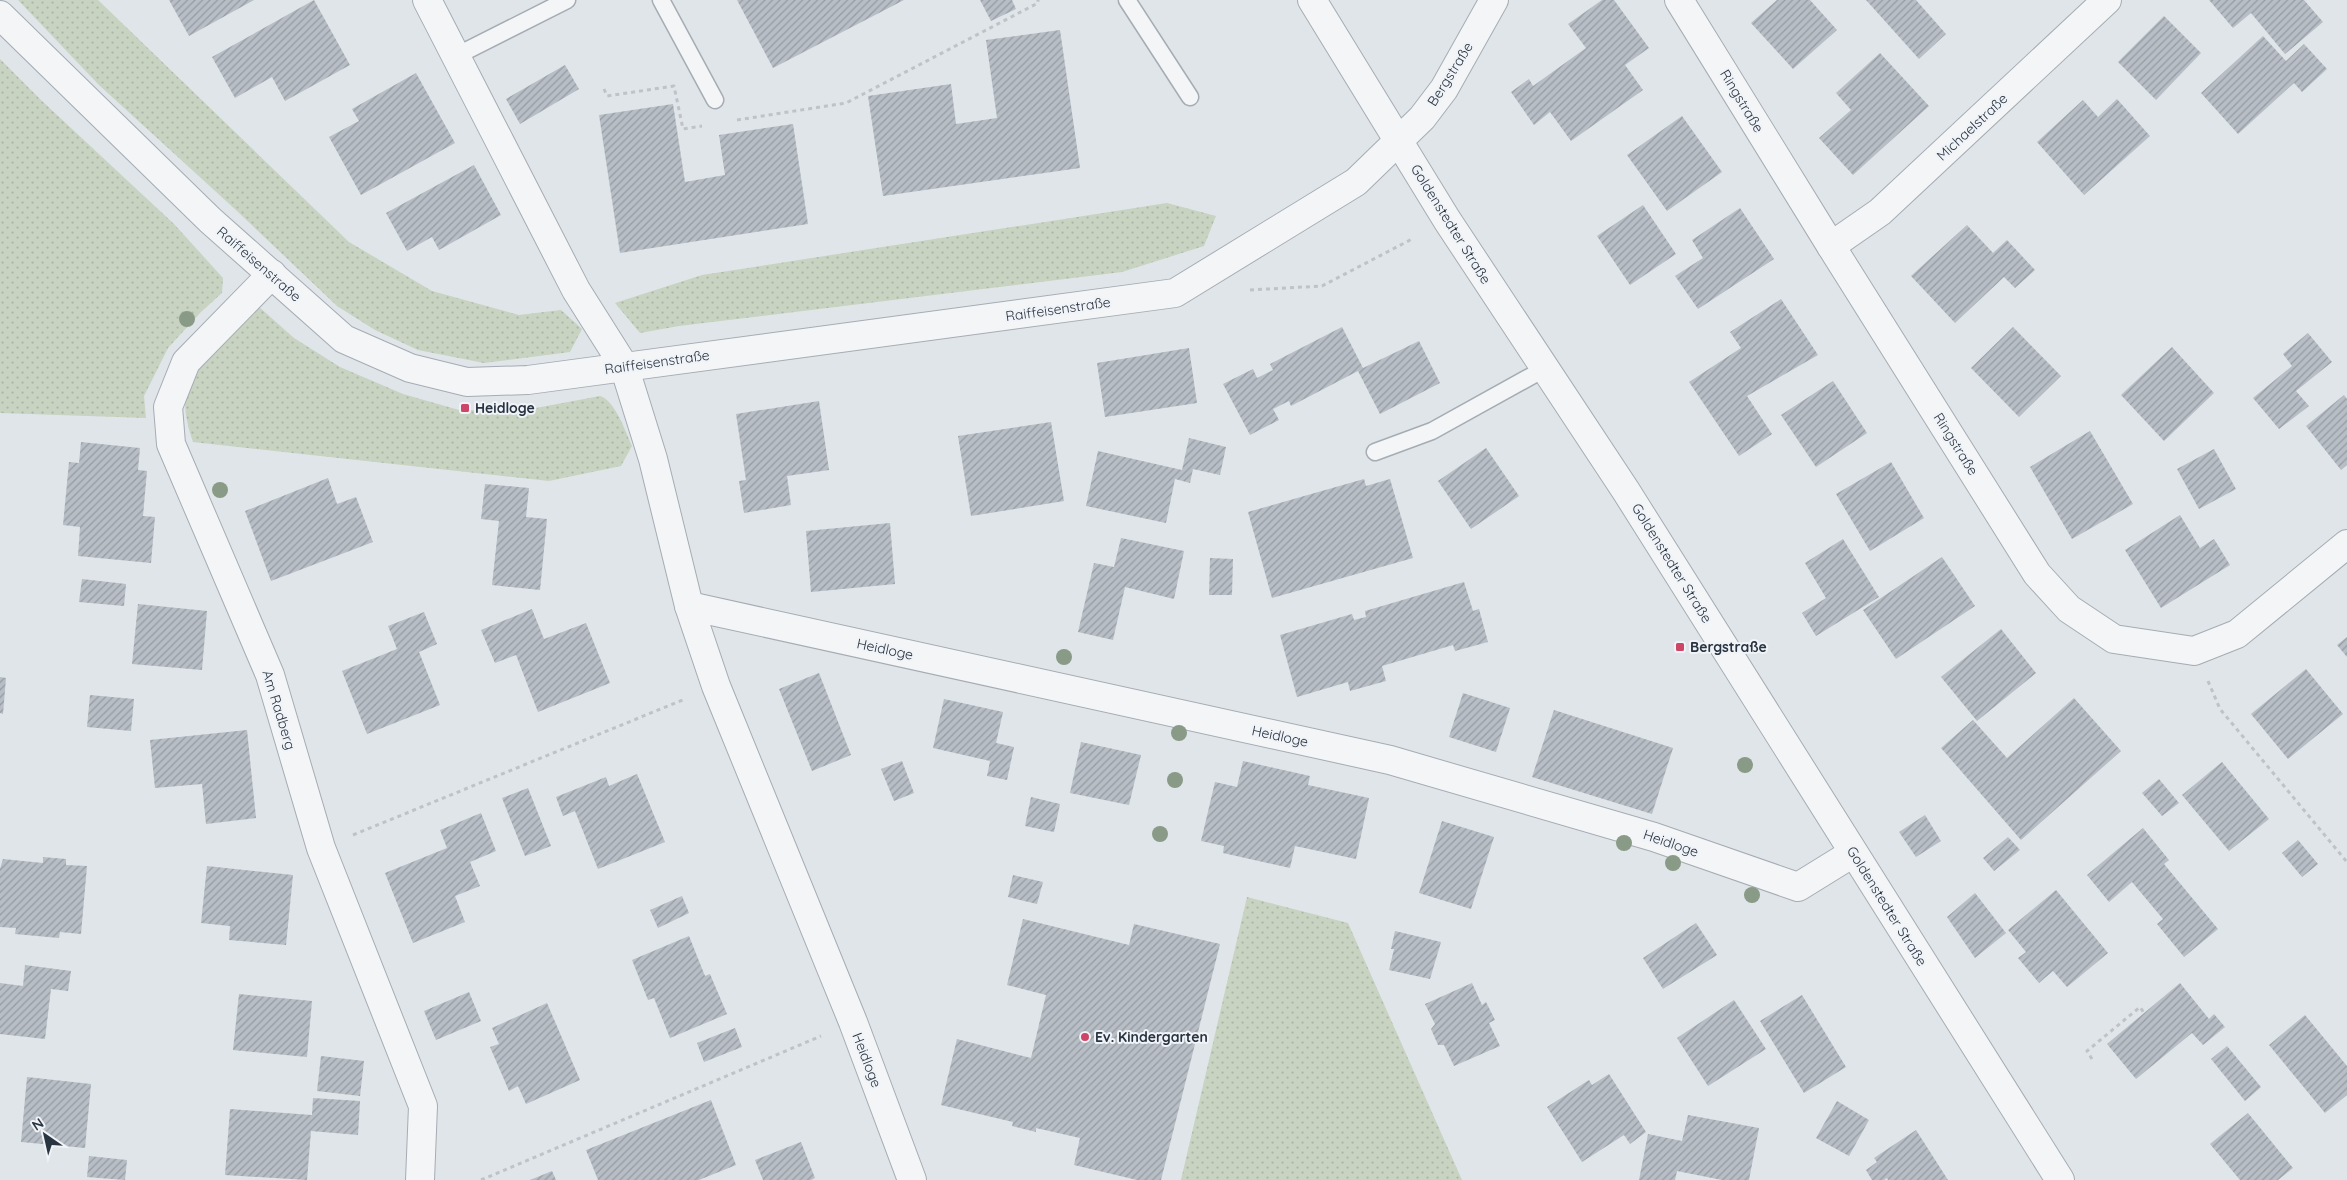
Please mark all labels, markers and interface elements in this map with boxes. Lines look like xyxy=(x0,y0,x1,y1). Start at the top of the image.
street label: Bergstraße xyxy=(1423,39,1477,109)
street label: Ringstraße xyxy=(1716,66,1768,136)
street label: Michaelstraße xyxy=(1933,89,2011,165)
street label: Goldenstedter Straße xyxy=(1407,161,1495,287)
street label: Raiffeisenstraße xyxy=(213,222,305,306)
street label: Raiffeisenstraße xyxy=(1004,293,1112,325)
street label: Raiffeisenstraße xyxy=(603,346,711,378)
place label: Heidloge xyxy=(475,399,535,417)
marker: Heidloge xyxy=(459,402,471,414)
street label: Ringstraße xyxy=(1930,409,1982,479)
street label: Goldenstedter Straße xyxy=(1628,500,1716,626)
street label: Heidloge xyxy=(855,634,915,664)
place label: Bergstraße xyxy=(1690,638,1767,656)
marker: Bergstraße xyxy=(1674,641,1686,653)
street label: Am Radberg xyxy=(258,668,300,752)
street label: Heidloge xyxy=(1250,721,1310,751)
street label: Heidloge xyxy=(1641,825,1701,861)
street label: Goldenstedter Straße xyxy=(1843,843,1931,969)
place label: Ev. Kindergarten xyxy=(1095,1028,1208,1046)
street label: Heidloge xyxy=(848,1030,886,1090)
marker: Ev. Kindergarten xyxy=(1079,1031,1091,1043)
north arrow xyxy=(20,1110,70,1160)
text: N xyxy=(28,1114,47,1135)

